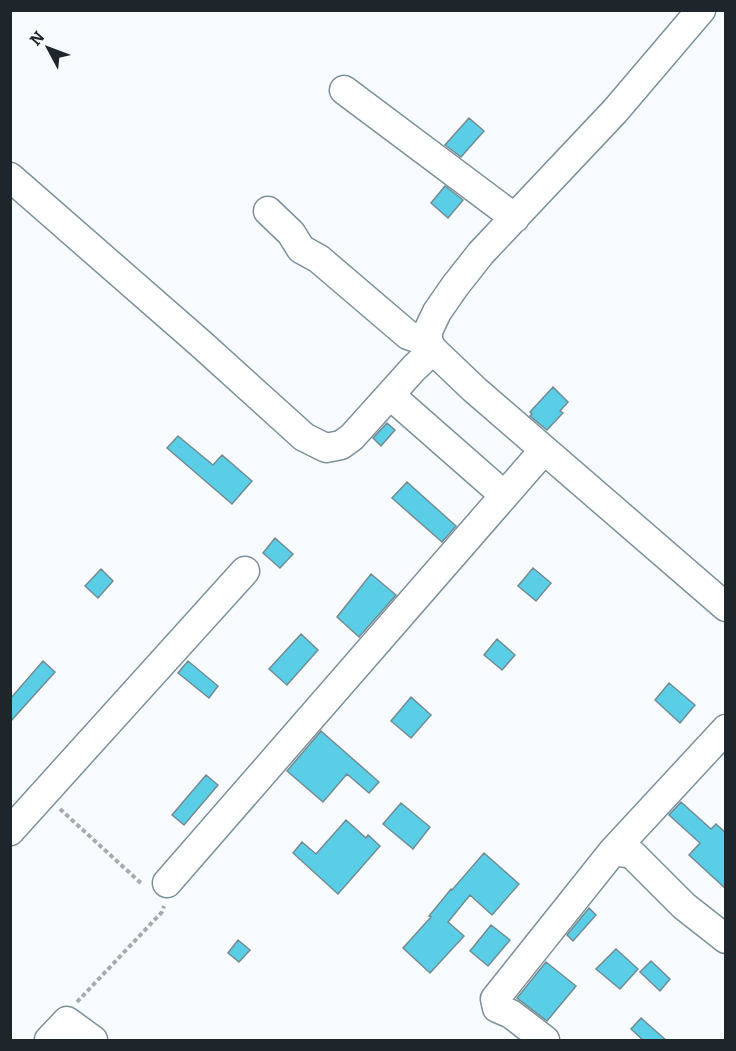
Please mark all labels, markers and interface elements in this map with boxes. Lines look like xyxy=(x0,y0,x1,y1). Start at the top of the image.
north arrow xyxy=(18,18,78,78)
text: N xyxy=(26,28,48,49)

